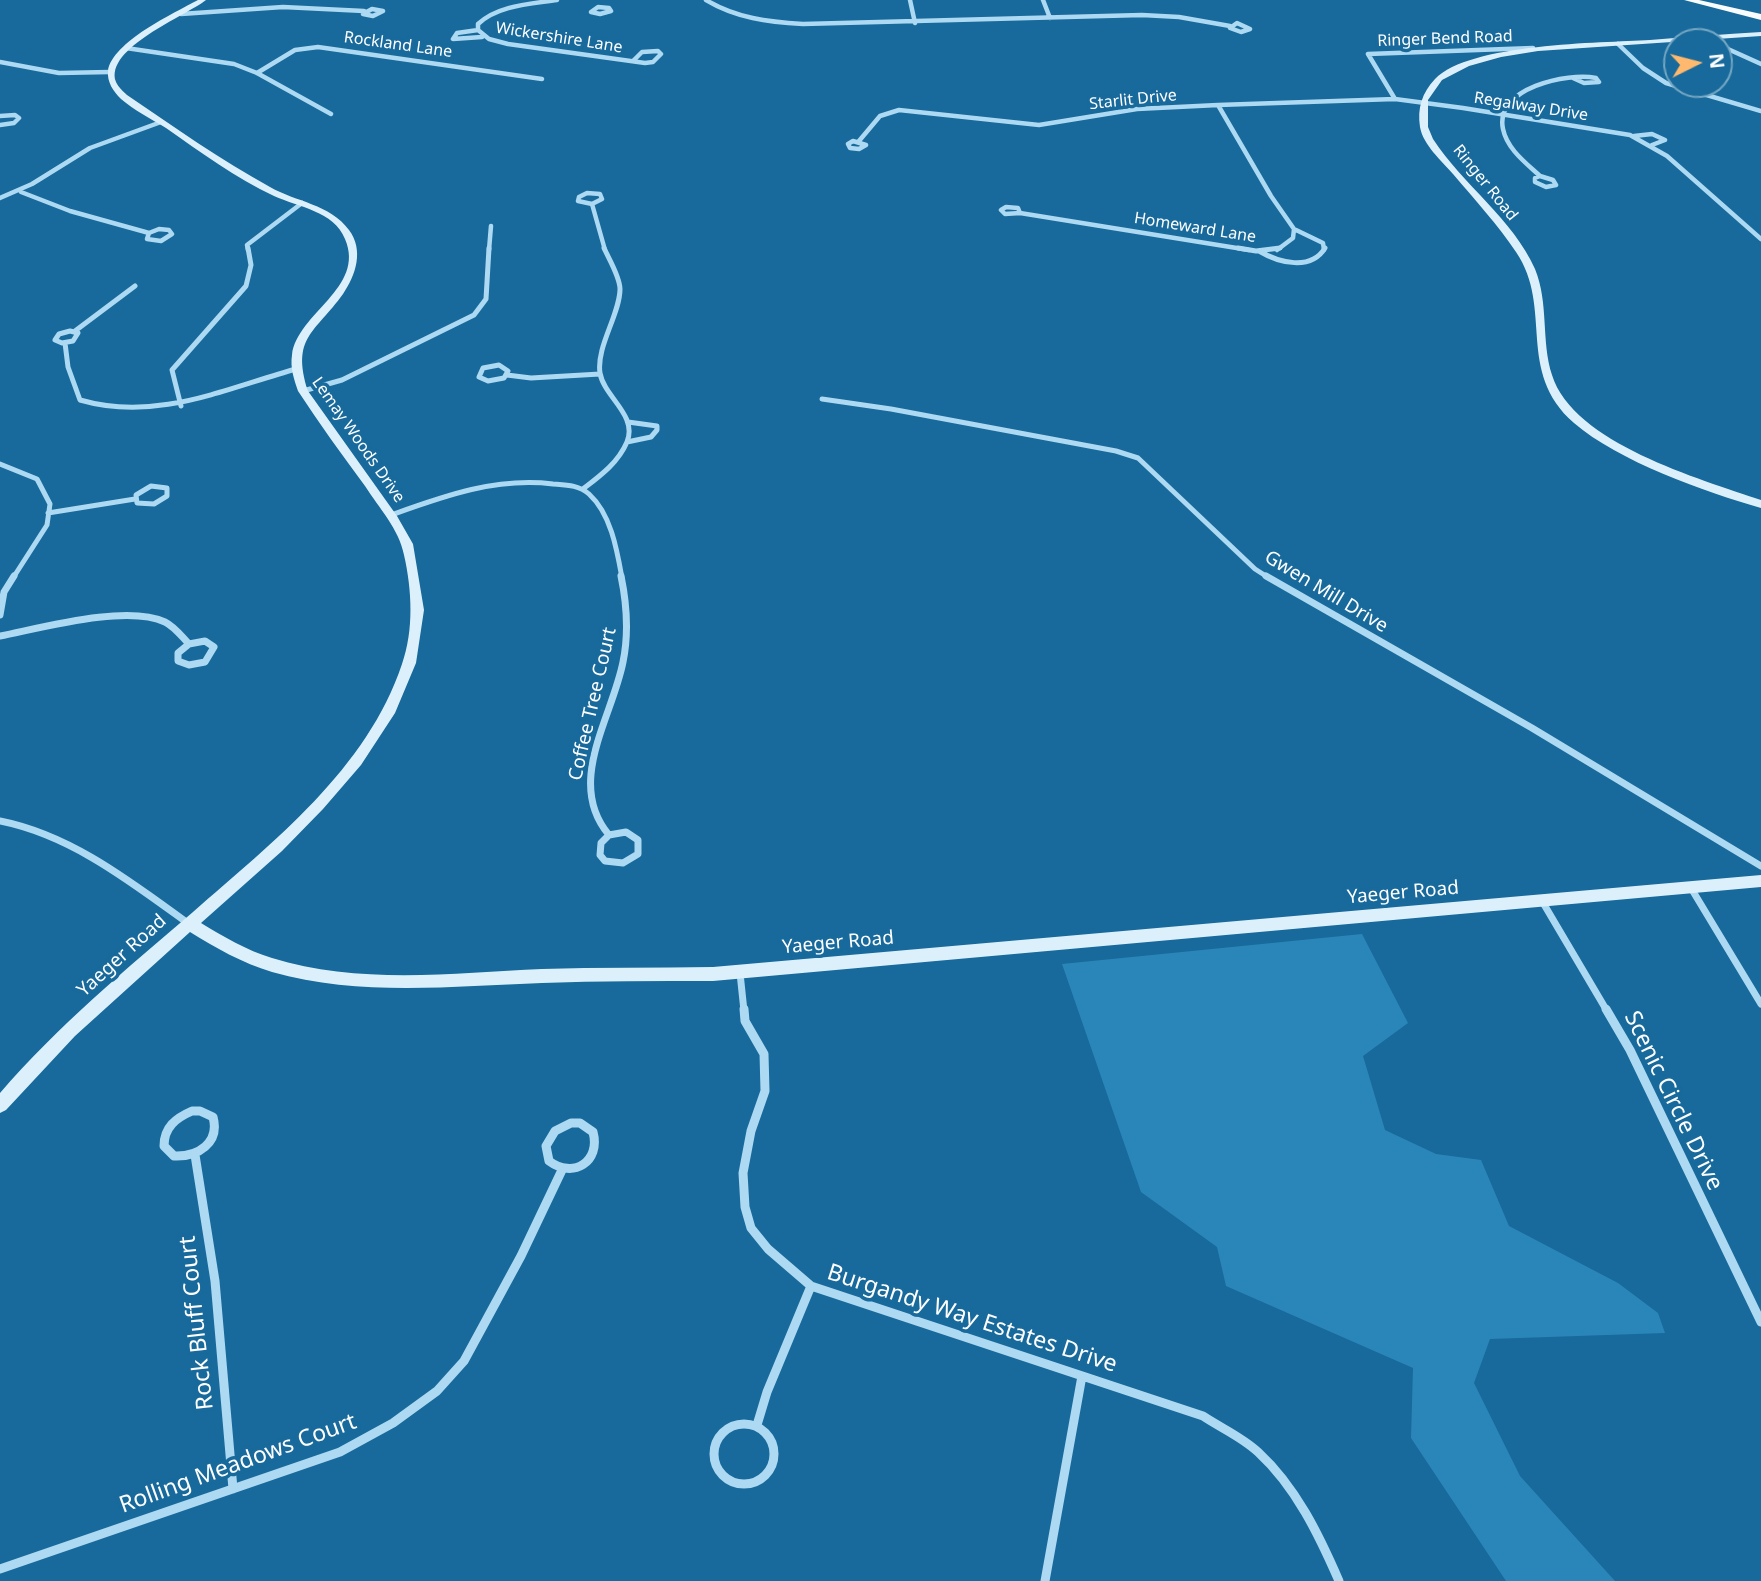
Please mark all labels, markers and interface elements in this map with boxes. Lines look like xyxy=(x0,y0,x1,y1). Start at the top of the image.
street label: Wickershire Lane xyxy=(494,18,624,58)
street label: Ringer Bend Road xyxy=(1377,27,1513,51)
street label: Rockland Lane xyxy=(343,28,453,62)
north arrow xyxy=(1663,28,1733,98)
text: N xyxy=(1703,52,1731,70)
street label: Starlit Drive xyxy=(1088,86,1178,114)
street label: Regalway Drive xyxy=(1473,88,1589,126)
street label: Ringer Road xyxy=(1449,141,1521,225)
street label: Homeward Lane xyxy=(1133,209,1257,247)
street label: Lemay Woods Drive xyxy=(307,374,409,506)
street label: Gwen Mill Drive xyxy=(1260,546,1392,638)
street label: Coffee Tree Court xyxy=(564,625,622,783)
street label: Yaeger Road xyxy=(1346,877,1460,909)
street label: Yaeger Road xyxy=(73,910,171,1002)
street label: Yaeger Road xyxy=(781,927,895,959)
street label: Scenic Circle Drive xyxy=(1618,1007,1728,1195)
street label: Rock Bluff Court xyxy=(174,1235,220,1411)
street label: Burgandy Way Estates Drive xyxy=(824,1259,1120,1379)
street label: Rolling Meadows Court xyxy=(116,1408,360,1520)

